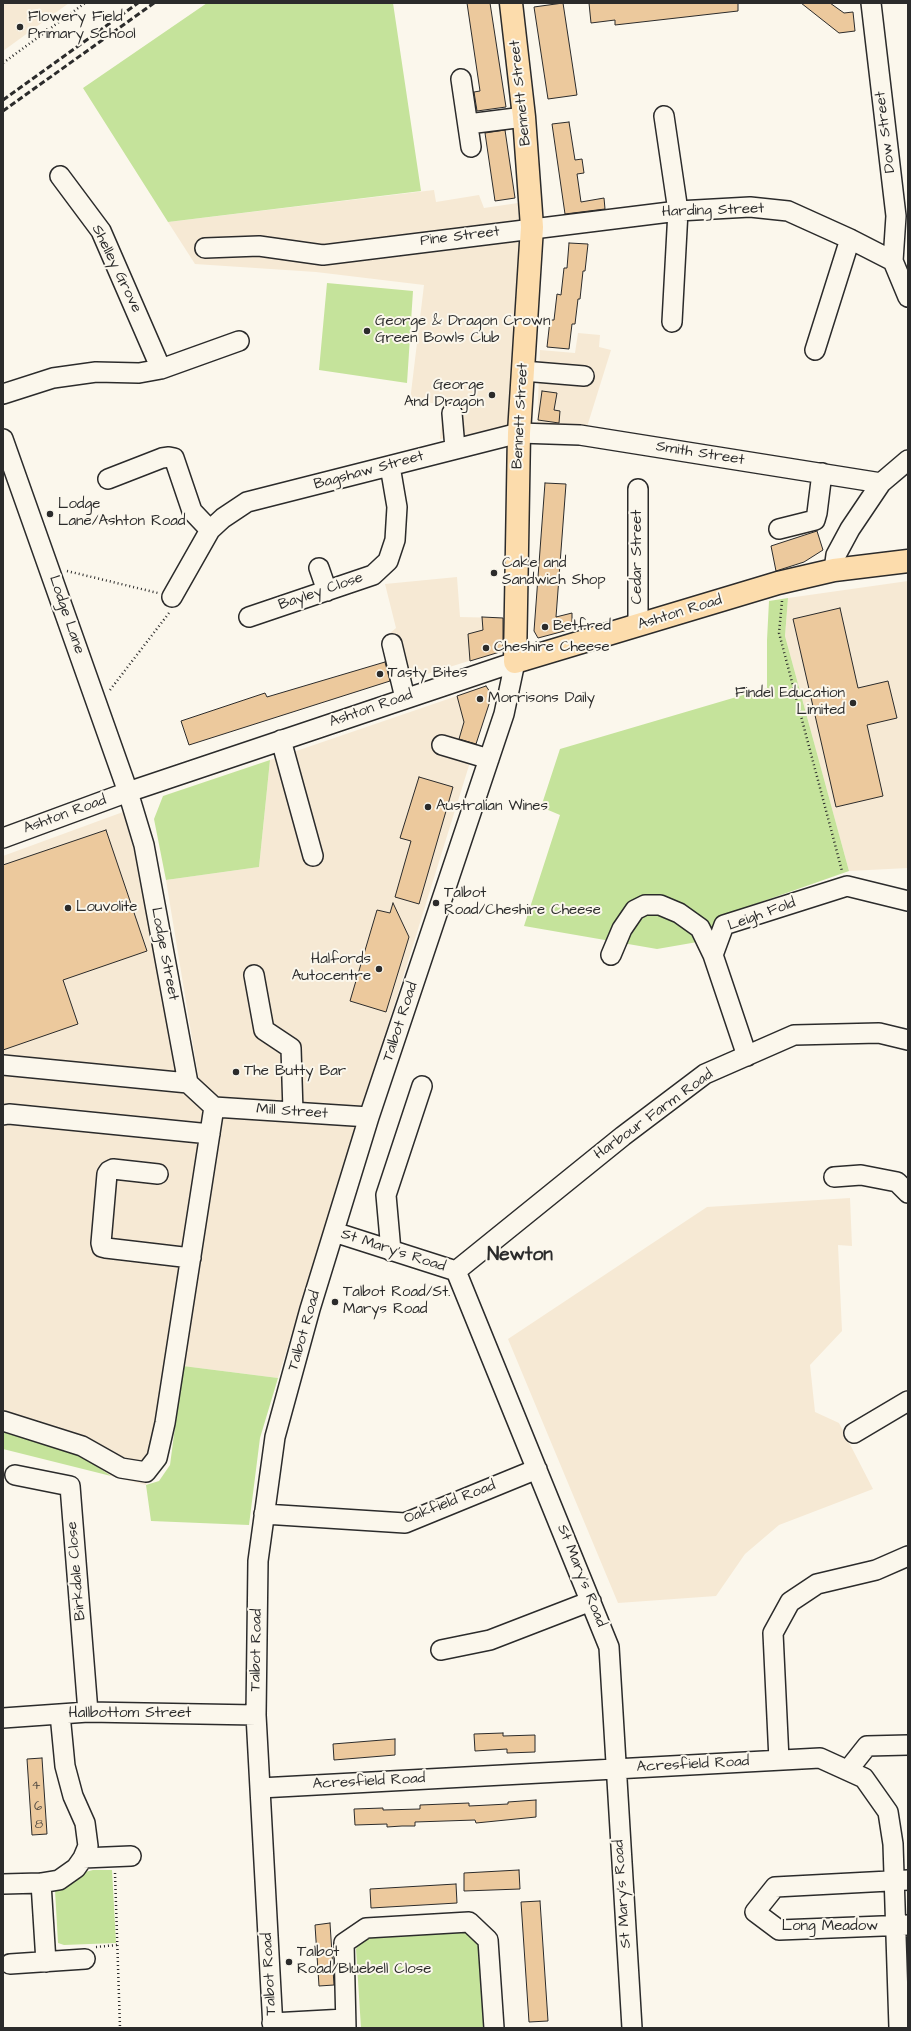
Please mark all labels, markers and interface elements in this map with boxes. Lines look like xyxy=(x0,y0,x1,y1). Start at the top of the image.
place label: Flowery Field Primary School xyxy=(28,9,136,44)
marker: Flowery Field Primary School xyxy=(15,22,25,32)
street label: Bennett Street xyxy=(506,39,536,147)
street label: Dow Street xyxy=(872,90,900,174)
street label: Harding Street xyxy=(661,200,765,222)
street label: Shelley Grove xyxy=(87,222,145,316)
street label: Pine Street xyxy=(419,223,501,251)
place label: George & Dragon Crown Green Bowls Club xyxy=(375,313,550,348)
marker: George & Dragon Crown Green Bowls Club xyxy=(362,326,372,336)
street label: Bennett Street xyxy=(509,362,533,470)
place label: George And Dragon xyxy=(404,377,484,412)
marker: George And Dragon xyxy=(487,390,497,400)
street label: Smith Street xyxy=(654,438,746,470)
street label: Bagshaw Street xyxy=(312,448,426,494)
place label: Lodge Lane/Ashton Road xyxy=(58,496,185,531)
marker: Lodge Lane/Ashton Road xyxy=(45,509,55,519)
street label: Cedar Street xyxy=(629,510,647,604)
place label: Cake and Sandwich Shop xyxy=(502,555,606,590)
marker: Cake and Sandwich Shop xyxy=(489,568,499,578)
street label: Bayley Close xyxy=(276,569,366,615)
street label: Lodge Lane xyxy=(44,573,88,657)
street label: Ashton Road xyxy=(636,592,724,634)
place label: Betfred xyxy=(553,618,611,636)
marker: Betfred xyxy=(540,622,550,632)
place label: Cheshire Cheese xyxy=(494,639,610,657)
marker: Cheshire Cheese xyxy=(481,643,491,653)
place label: Tasty Bites xyxy=(388,665,467,683)
marker: Tasty Bites xyxy=(375,669,385,679)
place label: Findel Education Limited xyxy=(735,685,845,720)
street label: Ashton Road xyxy=(327,686,415,732)
place label: Morrisons Daily xyxy=(488,690,595,708)
marker: Morrisons Daily xyxy=(475,694,485,704)
marker: Findel Education Limited xyxy=(848,698,858,708)
street label: Ashton Road xyxy=(21,792,109,838)
place label: Australian Wines xyxy=(436,798,548,816)
marker: Australian Wines xyxy=(423,802,433,812)
place label: Talbot Road/Cheshire Cheese xyxy=(444,885,601,920)
street label: Leigh Fold xyxy=(726,894,798,936)
marker: Talbot Road/Cheshire Cheese xyxy=(431,898,441,908)
place label: Louvolite xyxy=(76,899,137,917)
marker: Louvolite xyxy=(63,903,73,913)
street label: Lodge Street xyxy=(146,906,182,1002)
place label: Halfords Autocentre xyxy=(292,951,371,986)
marker: Halfords Autocentre xyxy=(374,964,384,974)
street label: Talbot Road xyxy=(380,980,422,1064)
place label: The Butty Bar xyxy=(244,1063,346,1081)
street label: Harbour Farm Road xyxy=(591,1066,717,1164)
marker: The Butty Bar xyxy=(231,1067,241,1077)
street label: Mill Street xyxy=(256,1101,328,1123)
street label: St Mary's Road xyxy=(339,1226,447,1276)
district label: Newton xyxy=(487,1245,553,1267)
place label: Talbot Road/St. Marys Road xyxy=(343,1284,450,1319)
street label: Talbot Road xyxy=(285,1289,325,1373)
marker: Talbot Road/St. Marys Road xyxy=(330,1297,340,1307)
street label: Oakfield Road xyxy=(402,1477,498,1529)
street label: Birkdale Close xyxy=(64,1521,90,1621)
street label: St Mary's Road xyxy=(552,1522,610,1630)
street label: Talbot Road xyxy=(247,1608,267,1692)
street label: Hallbottom Street xyxy=(69,1705,191,1723)
street label: Acresfield Road xyxy=(636,1753,750,1777)
street label: Acresfield Road xyxy=(312,1770,426,1794)
house number: 4 xyxy=(32,1778,40,1794)
house number: 6 xyxy=(34,1799,42,1815)
house number: 8 xyxy=(35,1817,43,1833)
street label: St Mary's Road xyxy=(610,1839,636,1949)
street label: Long Meadow xyxy=(782,1918,878,1936)
street label: Talbot Road xyxy=(259,1932,281,2016)
place label: Talbot Road/Bluebell Close xyxy=(297,1944,431,1979)
marker: Talbot Road/Bluebell Close xyxy=(284,1957,294,1967)

